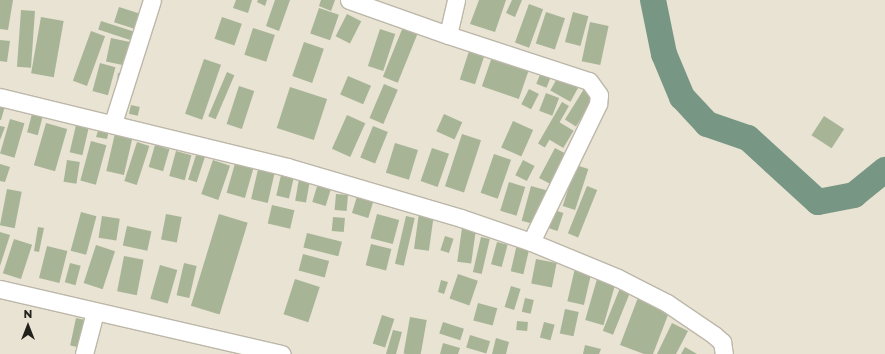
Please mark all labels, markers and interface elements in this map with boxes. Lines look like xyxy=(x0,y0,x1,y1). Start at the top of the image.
north arrow xyxy=(8,306,48,346)
text: N xyxy=(24,307,32,321)

